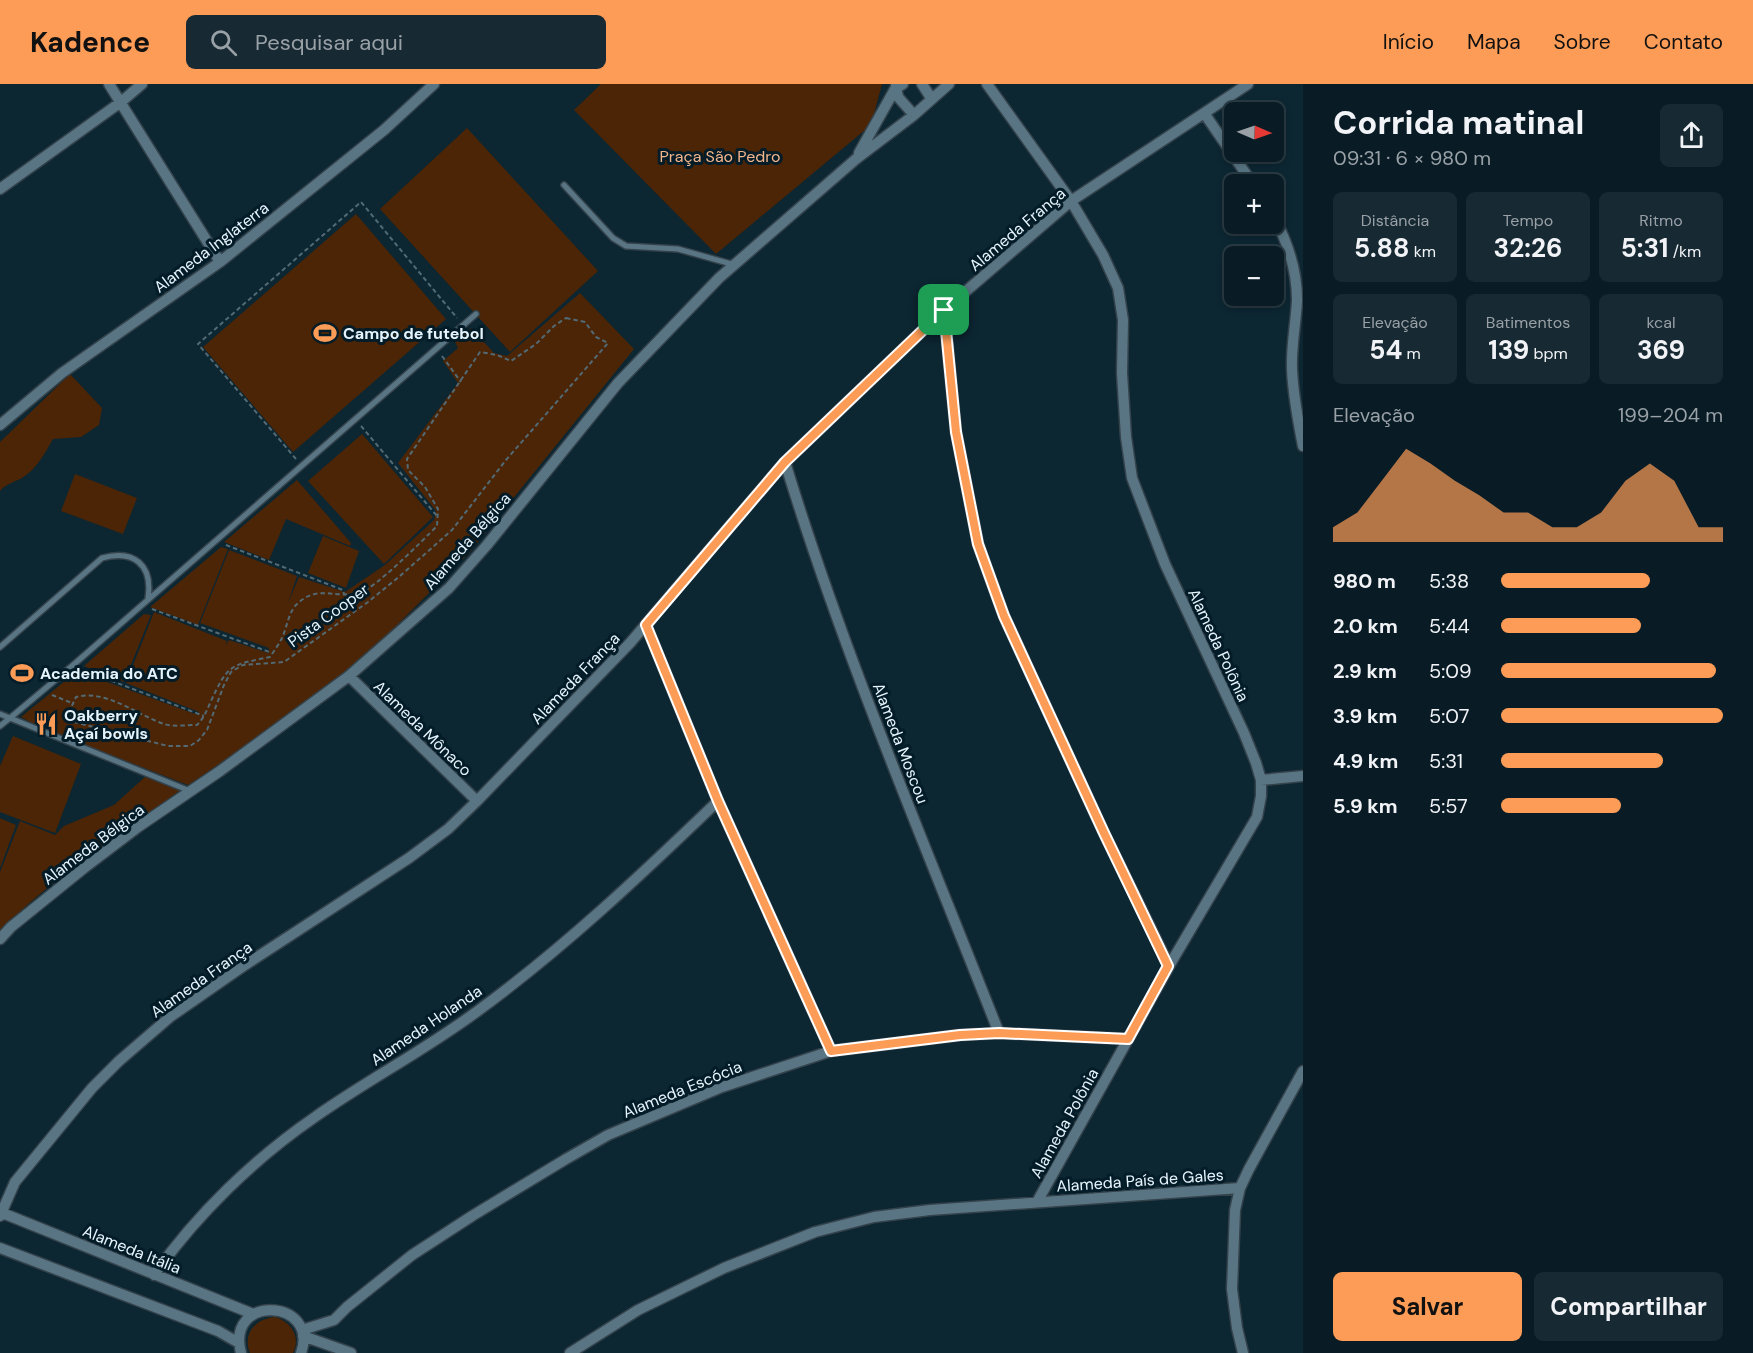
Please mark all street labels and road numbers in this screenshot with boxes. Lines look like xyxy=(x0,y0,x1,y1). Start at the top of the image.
street label: Alameda França xyxy=(965,183,1070,276)
street label: Alameda Inglaterra xyxy=(150,197,273,298)
street label: Alameda Bélgica xyxy=(419,488,515,594)
street label: Pista Cooper xyxy=(283,579,373,652)
street label: Alameda Polônia xyxy=(1183,585,1254,705)
street label: Alameda França xyxy=(526,628,624,729)
street label: Alameda Mônaco xyxy=(369,676,476,781)
street label: Alameda Moscou xyxy=(868,680,933,807)
street label: Alameda Bélgica xyxy=(38,799,148,890)
street label: Alameda França xyxy=(146,937,256,1022)
street label: Alameda Holanda xyxy=(367,980,486,1070)
street label: Alameda Escócia xyxy=(620,1056,745,1123)
street label: Alameda Polônia xyxy=(1026,1065,1103,1182)
street label: Alameda País de Gales xyxy=(1056,1164,1224,1197)
street label: Alameda Itália xyxy=(80,1220,184,1279)

